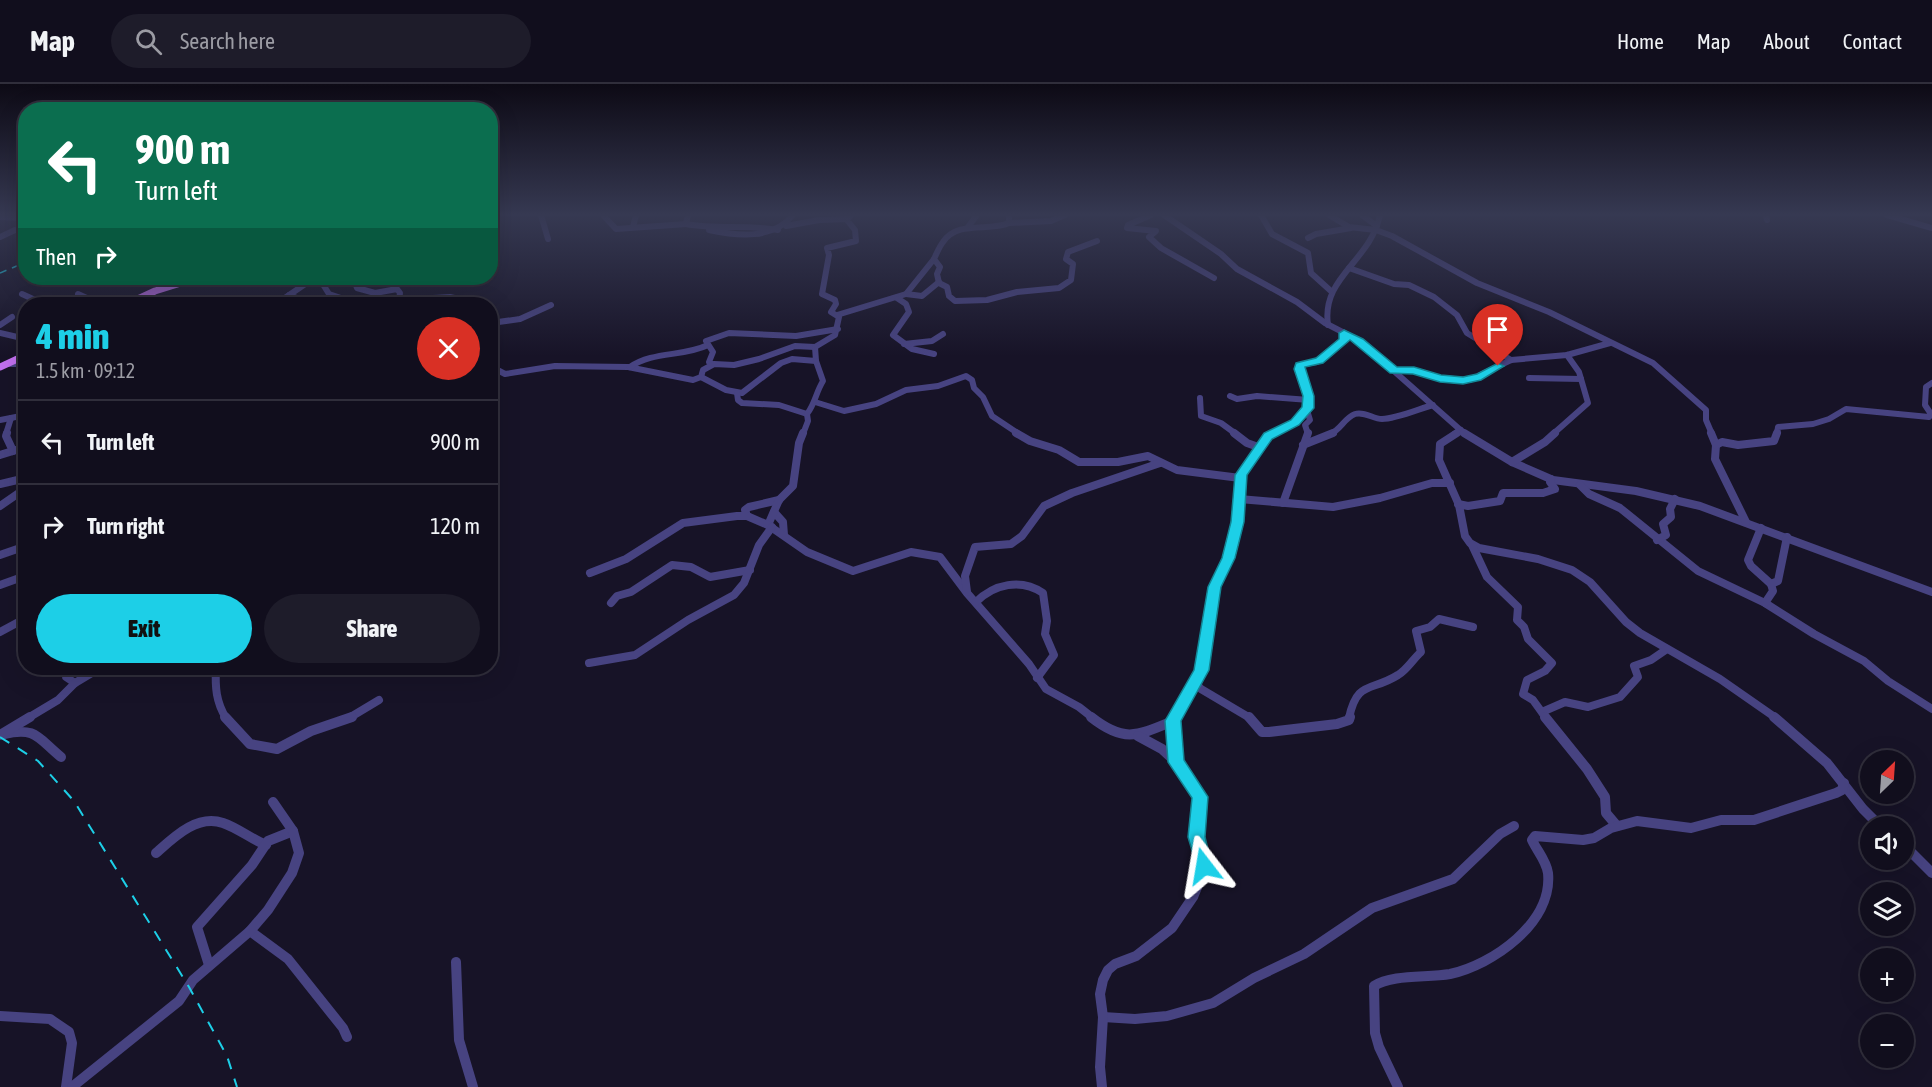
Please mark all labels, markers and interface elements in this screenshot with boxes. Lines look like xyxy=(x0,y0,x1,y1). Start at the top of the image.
search box xyxy=(111,14,531,68)
text: Map xyxy=(30,25,75,57)
icon: search xyxy=(132,25,165,58)
text: Search here xyxy=(180,28,275,54)
text: Home xyxy=(1617,29,1664,53)
text: Map xyxy=(1697,29,1731,53)
text: About xyxy=(1764,29,1810,53)
text: Contact xyxy=(1843,29,1902,53)
text: 900 m xyxy=(135,125,230,173)
icon: left xyxy=(36,126,114,204)
text: Turn left xyxy=(135,175,218,206)
icon: right xyxy=(89,240,122,273)
text: Then xyxy=(36,244,77,270)
pin xyxy=(1472,304,1523,366)
icon: arrive xyxy=(1481,313,1514,346)
text: 4 min xyxy=(36,315,110,357)
button: close xyxy=(417,317,480,380)
text: 1.5 km · 09:12 xyxy=(36,359,135,382)
icon: left xyxy=(36,426,69,459)
text: Turn left xyxy=(87,429,154,455)
text: 900 m xyxy=(430,429,480,455)
icon: right xyxy=(36,510,69,543)
text: Turn right xyxy=(87,513,164,539)
text: 120 m xyxy=(430,513,480,539)
button: Exit xyxy=(36,594,252,663)
button: Share xyxy=(264,594,480,663)
north arrow xyxy=(1860,750,1914,804)
map controls xyxy=(1860,750,1914,1068)
button: sound xyxy=(1860,816,1914,870)
position arrow xyxy=(1172,834,1236,898)
button: layers xyxy=(1860,882,1914,936)
button: + xyxy=(1860,948,1914,1002)
button: − xyxy=(1860,1014,1914,1068)

